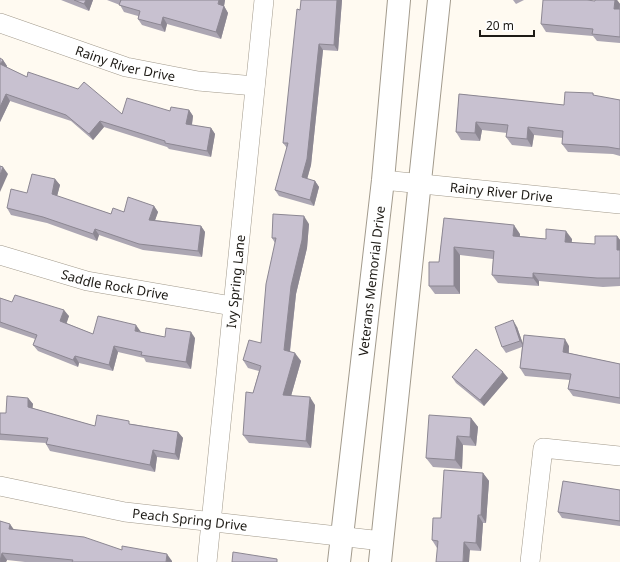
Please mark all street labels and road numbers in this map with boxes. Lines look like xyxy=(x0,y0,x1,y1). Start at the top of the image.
street label: Rainy River Drive xyxy=(73,41,177,85)
street label: Rainy River Drive xyxy=(449,178,554,206)
street label: Veterans Memorial Drive xyxy=(354,205,389,357)
street label: Ivy Spring Lane xyxy=(222,234,249,329)
street label: Saddle Rock Drive xyxy=(59,265,170,304)
street label: Peach Spring Drive xyxy=(131,504,248,535)

